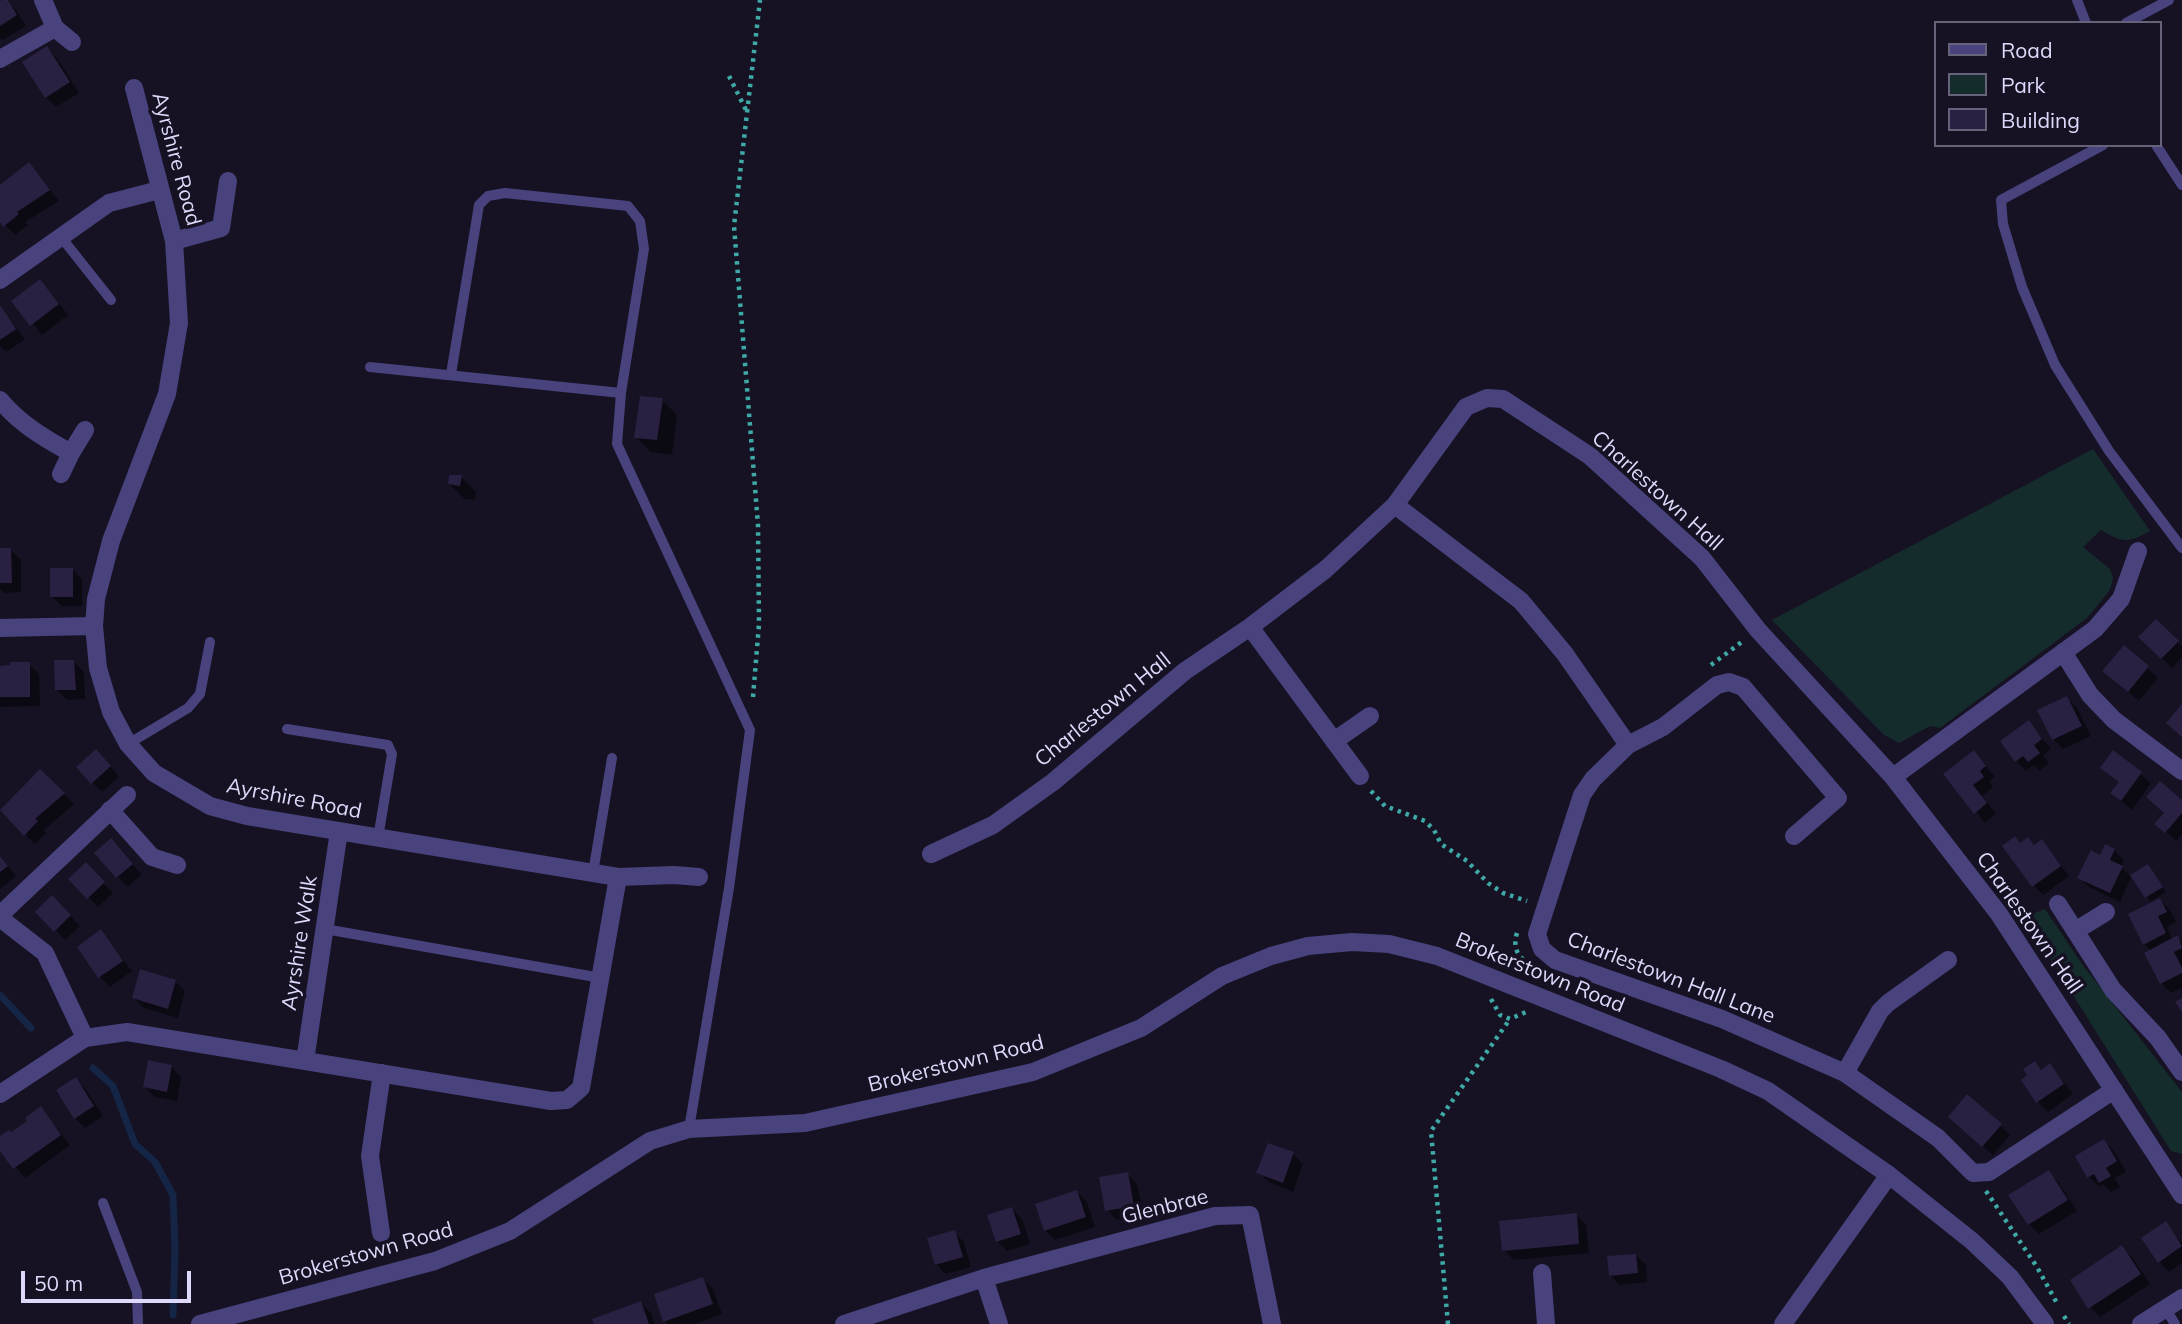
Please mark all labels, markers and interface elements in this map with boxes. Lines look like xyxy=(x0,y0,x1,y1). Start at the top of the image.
legend xyxy=(1934,21,2161,147)
text: Road xyxy=(2001,37,2052,63)
text: Park xyxy=(2001,72,2045,98)
street label: Ayrshire Road xyxy=(146,90,206,228)
text: Building xyxy=(2001,107,2080,133)
street label: Charlestown Hall xyxy=(1586,426,1728,556)
street label: Charlestown Hall xyxy=(1030,648,1176,772)
street label: Ayrshire Road xyxy=(224,774,364,824)
street label: Charlestown Hall xyxy=(1971,847,2087,999)
street label: Ayrshire Walk xyxy=(277,874,323,1012)
street label: Charlestown Hall Lane xyxy=(1563,927,1779,1029)
street label: Brokerstown Road xyxy=(1452,928,1628,1018)
street label: Brokerstown Road xyxy=(866,1030,1046,1098)
street label: Glenbrae xyxy=(1119,1184,1211,1230)
street label: Brokerstown Road xyxy=(276,1217,456,1291)
scale bar xyxy=(24,1258,194,1302)
text: 50 m xyxy=(34,1270,83,1296)

